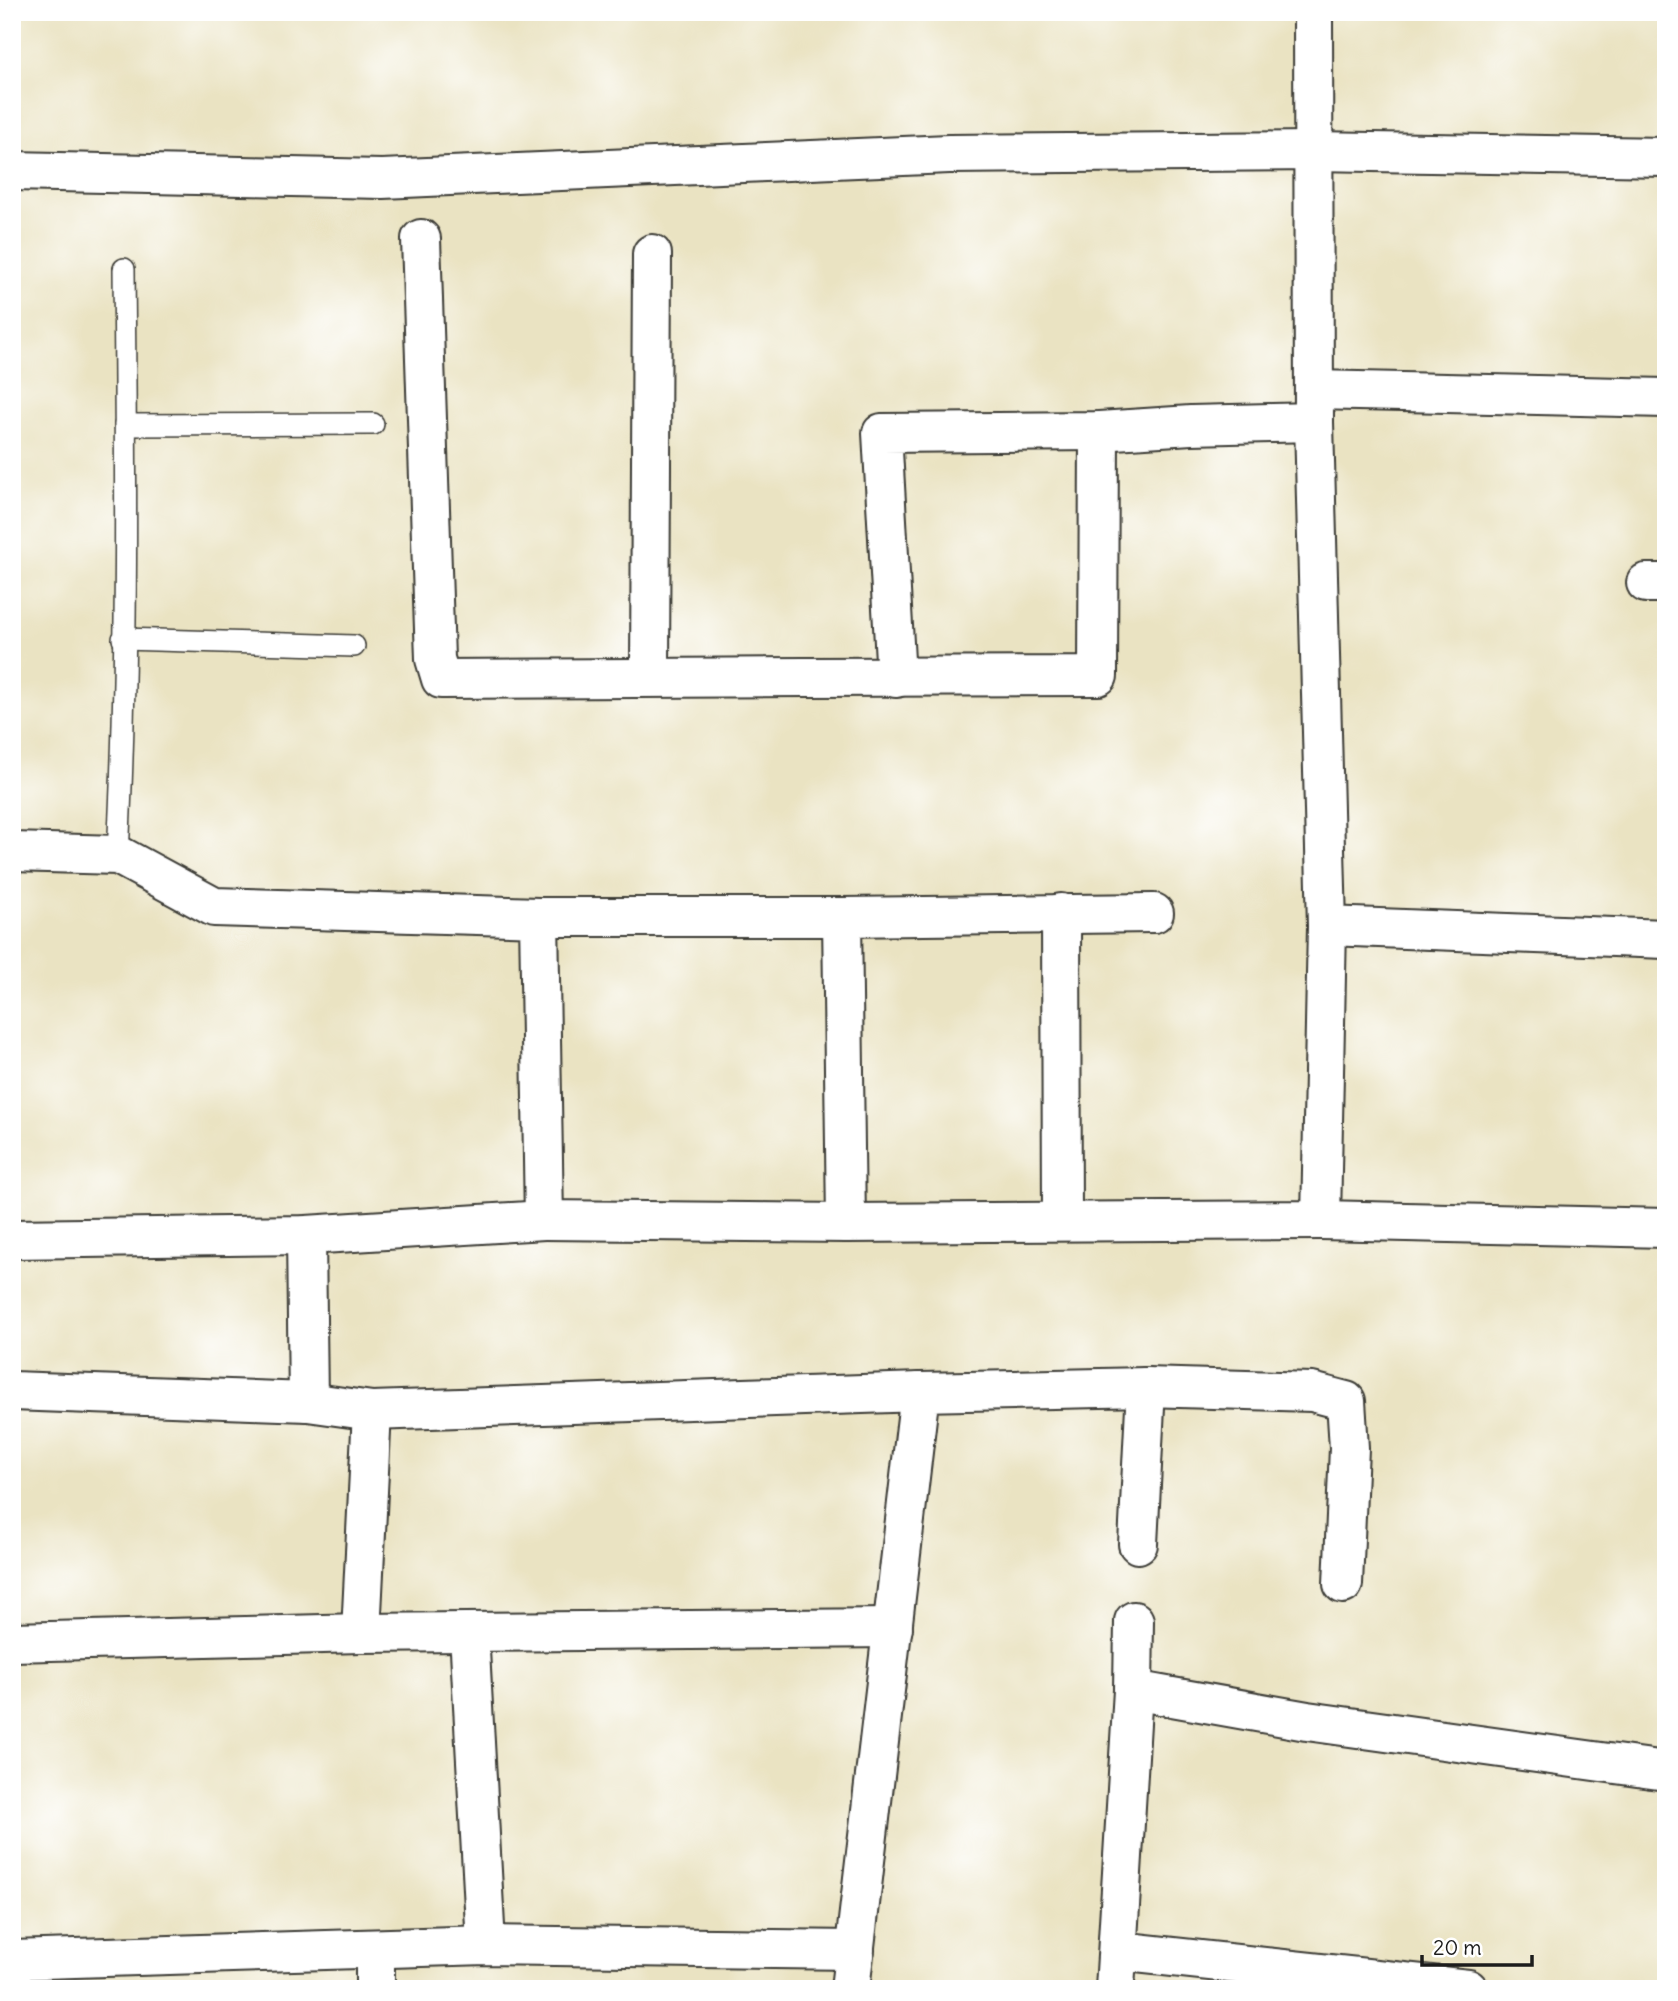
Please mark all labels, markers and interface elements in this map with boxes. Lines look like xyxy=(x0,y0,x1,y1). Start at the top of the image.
scale bar xyxy=(1422,1924,1533,1968)
text: 20 m xyxy=(1433,1934,1482,1961)

